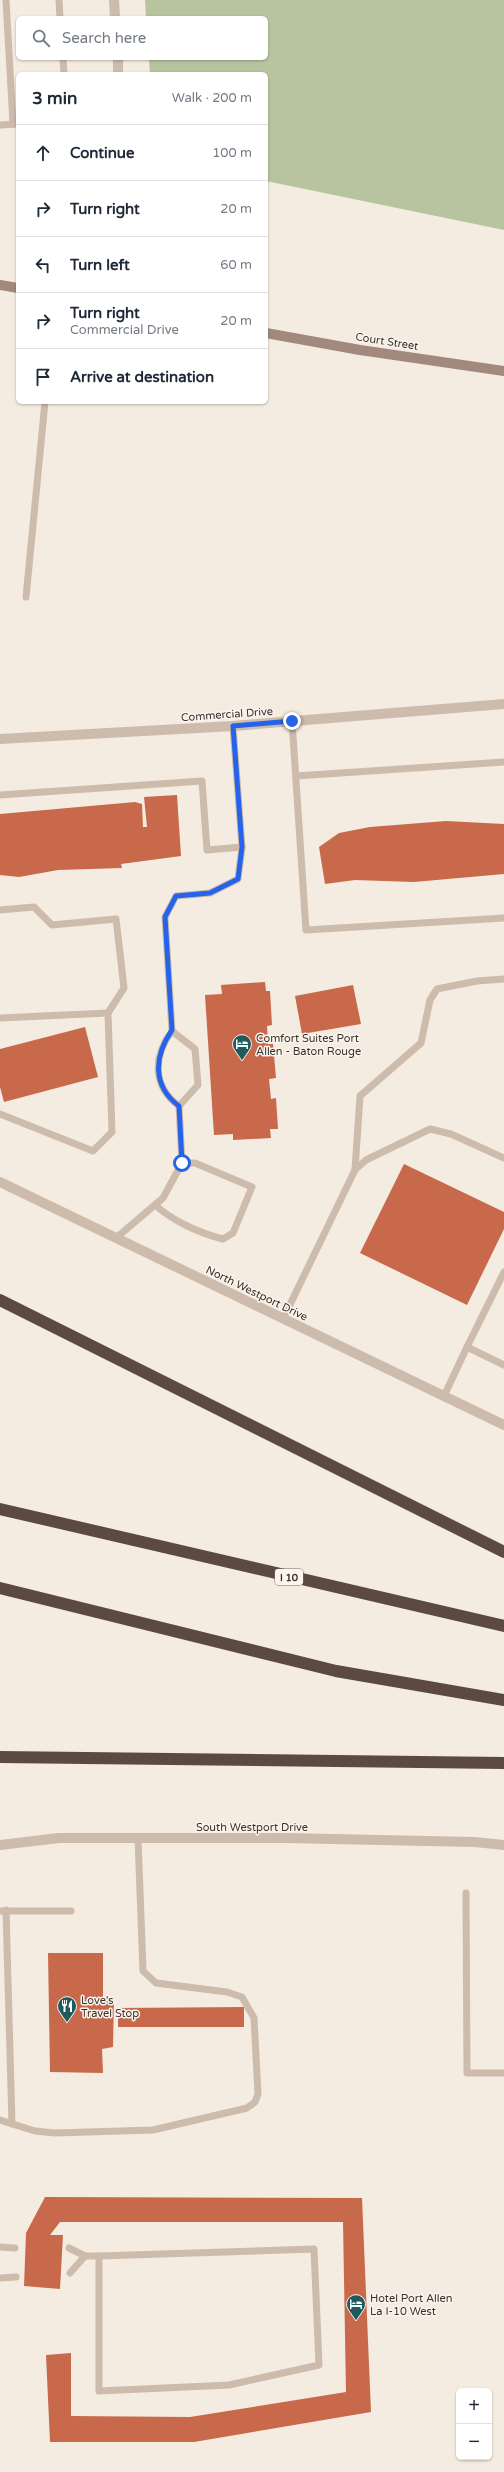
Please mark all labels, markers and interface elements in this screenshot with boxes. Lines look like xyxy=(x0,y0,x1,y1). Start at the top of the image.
search box xyxy=(16,16,268,60)
icon: search xyxy=(30,27,52,49)
text: Search here xyxy=(62,29,146,47)
text: 3 min xyxy=(32,88,77,109)
text: Walk · 200 m xyxy=(172,90,252,106)
icon: ahead xyxy=(32,142,54,164)
text: Continue xyxy=(70,144,134,162)
text: 100 m xyxy=(212,145,252,161)
icon: right xyxy=(32,198,54,220)
text: Turn right xyxy=(70,200,140,218)
text: 20 m xyxy=(220,201,252,217)
icon: left xyxy=(32,254,54,276)
text: Turn left xyxy=(70,256,130,274)
text: 60 m xyxy=(220,257,252,273)
text: Turn right xyxy=(70,304,140,322)
icon: right xyxy=(32,310,54,332)
text: 20 m xyxy=(220,313,252,329)
text: Commercial Drive xyxy=(70,322,179,338)
street label: Court Street xyxy=(355,330,419,353)
icon: arrive xyxy=(32,366,54,388)
text: Arrive at destination xyxy=(70,368,214,386)
street label: Commercial Drive xyxy=(181,705,273,724)
route end xyxy=(283,712,301,730)
place label: Comfort Suites Port Allen - Baton Rouge xyxy=(256,1032,361,1058)
hotel icon: Comfort Suites Port Allen - Baton Rouge xyxy=(231,1033,253,1061)
route start xyxy=(173,1154,191,1172)
street label: North Westport Drive xyxy=(204,1263,310,1324)
road number: I 10 xyxy=(275,1569,303,1585)
street label: South Westport Drive xyxy=(196,1821,308,1834)
place label: Love's Travel Stop xyxy=(81,1994,139,2020)
restaurant icon: Love's Travel Stop xyxy=(56,1995,78,2023)
place label: Hotel Port Allen La I-10 West xyxy=(370,2292,453,2318)
hotel icon: Hotel Port Allen La I-10 West xyxy=(345,2293,367,2321)
map controls xyxy=(456,2388,492,2460)
button: + xyxy=(456,2388,492,2424)
button: − xyxy=(456,2424,492,2460)

